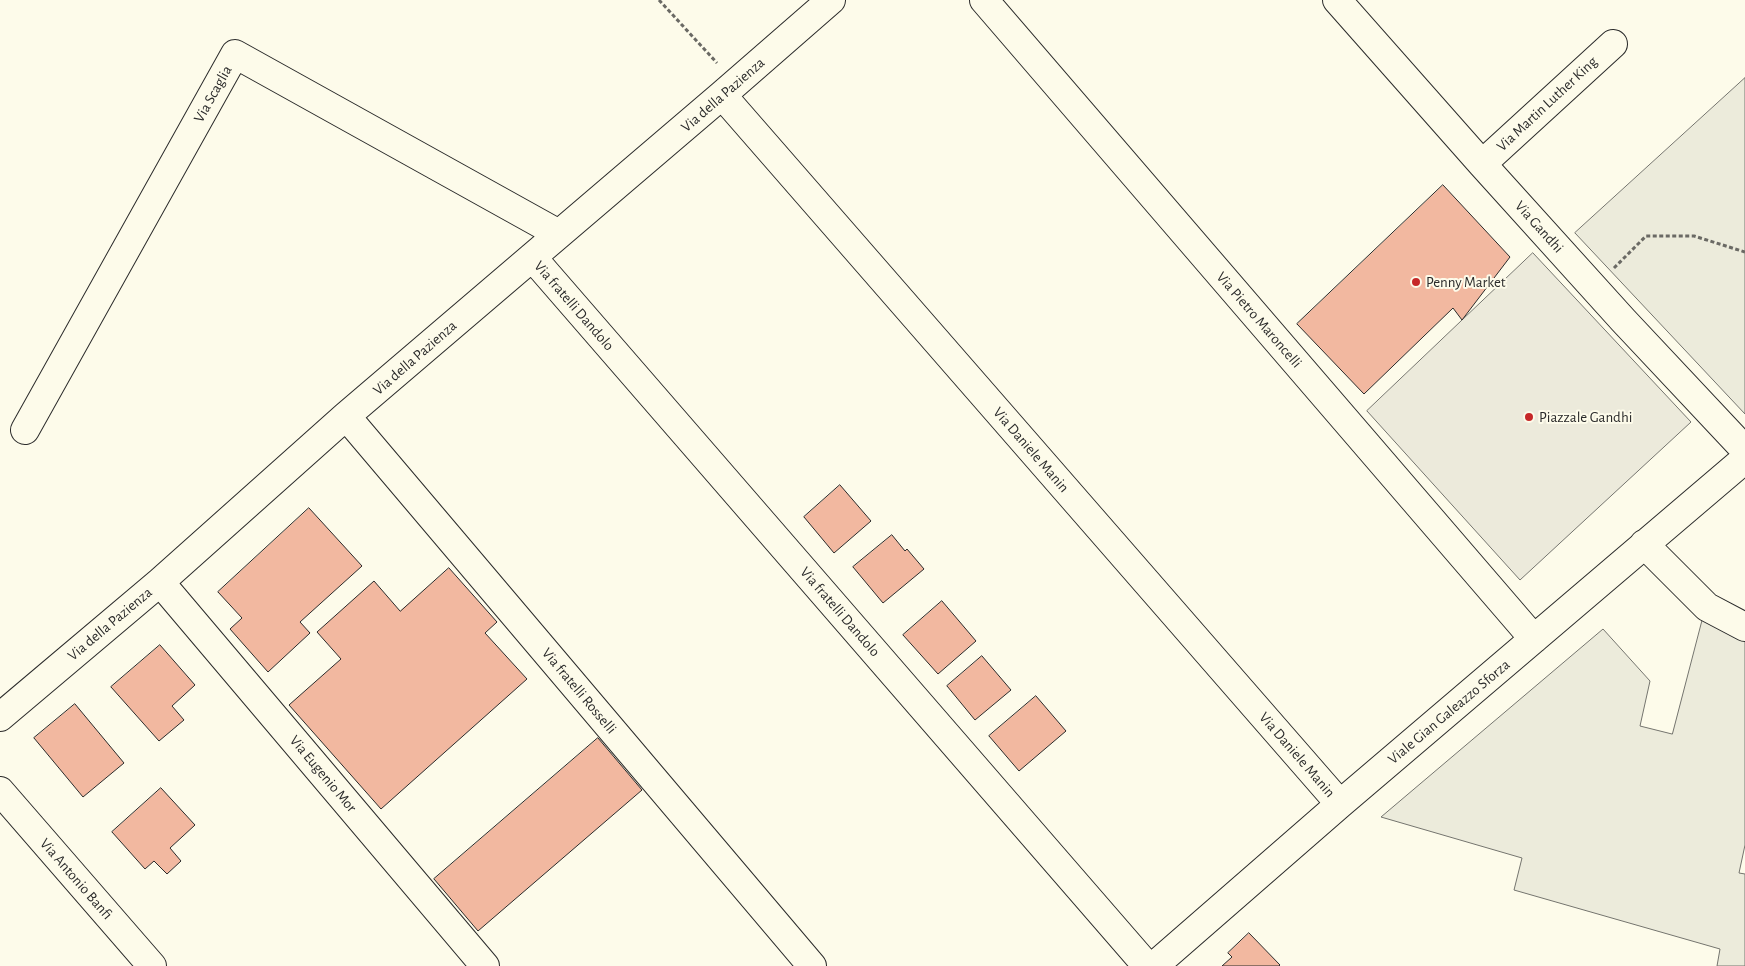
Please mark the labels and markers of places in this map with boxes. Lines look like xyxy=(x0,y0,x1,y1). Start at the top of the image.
place label: Penny Market xyxy=(1426,273,1506,291)
marker: Penny Market xyxy=(1410,276,1422,288)
place label: Piazzale Gandhi xyxy=(1539,408,1632,426)
marker: Piazzale Gandhi xyxy=(1523,411,1535,423)

